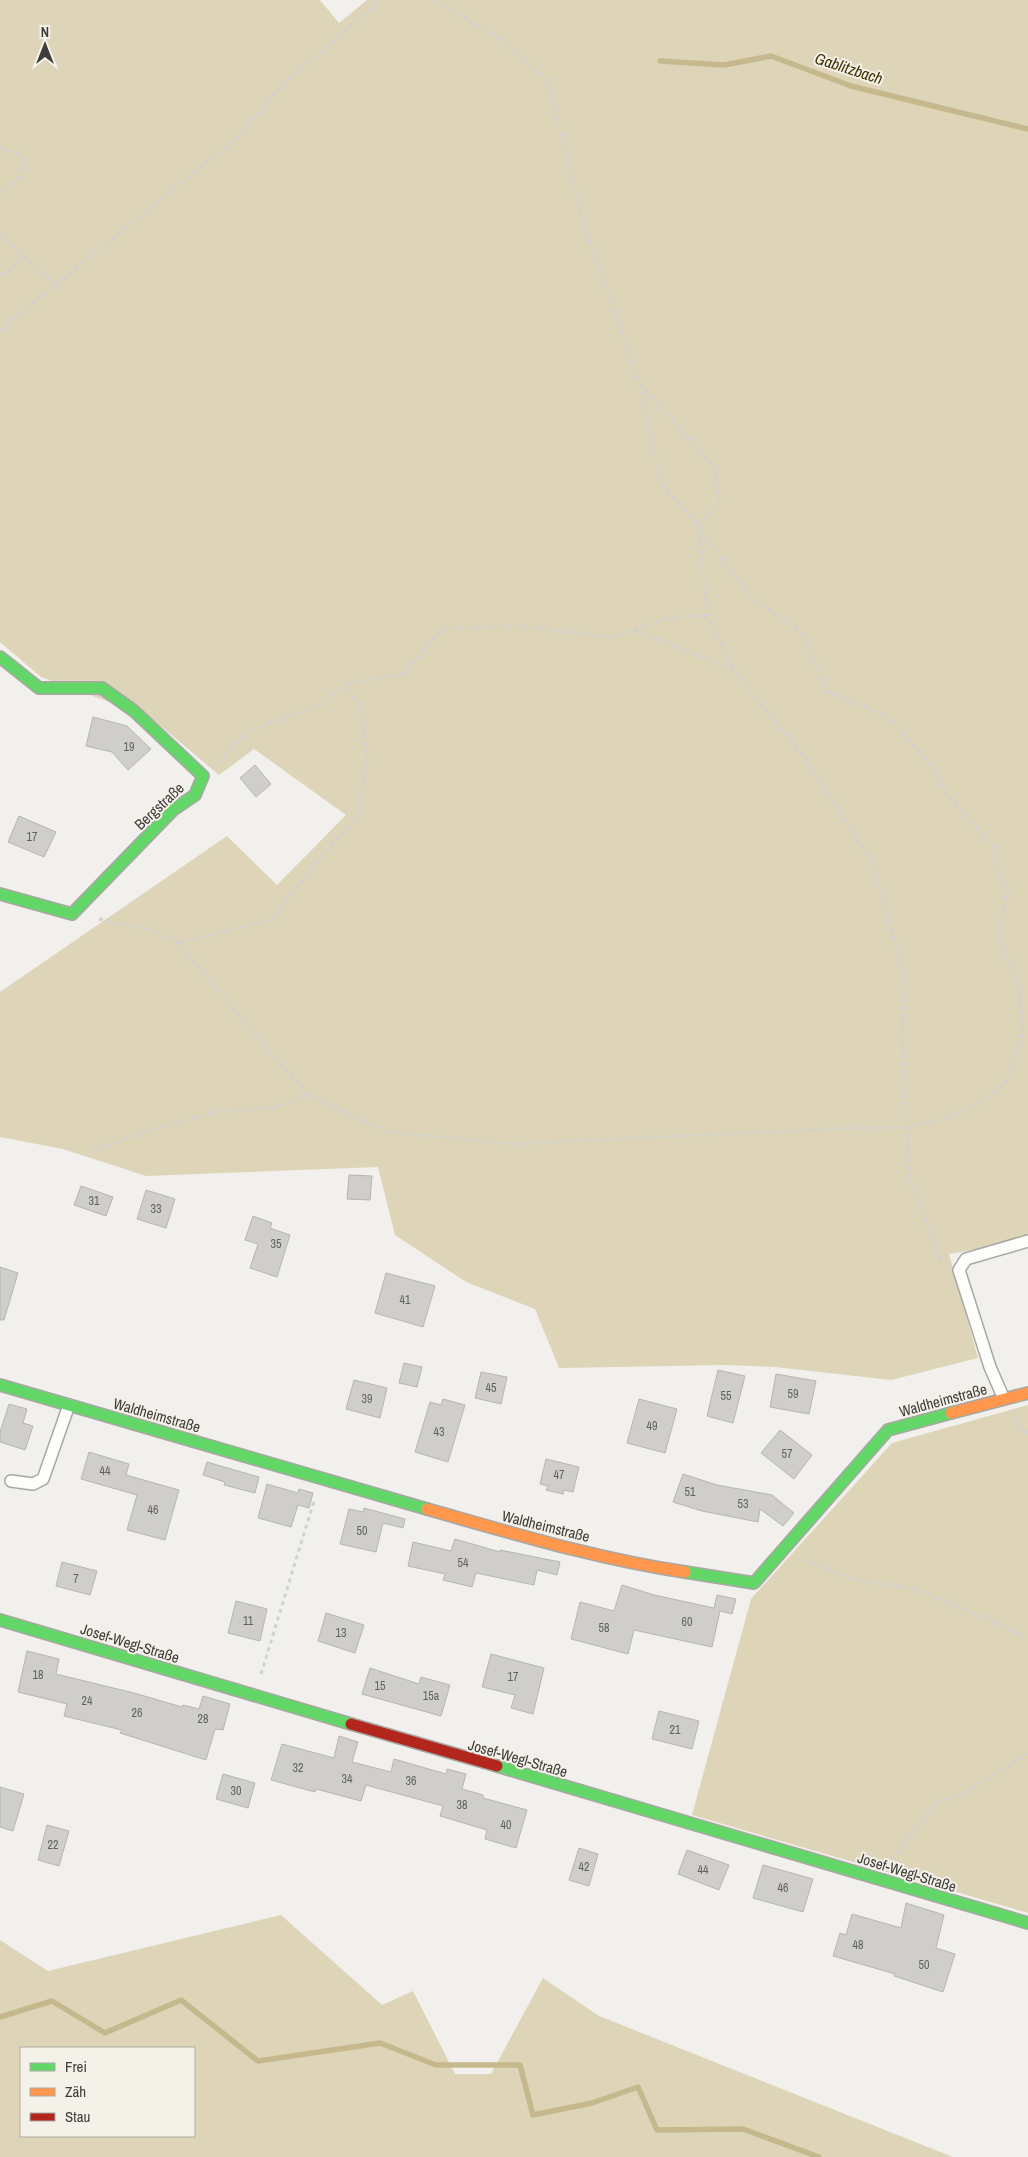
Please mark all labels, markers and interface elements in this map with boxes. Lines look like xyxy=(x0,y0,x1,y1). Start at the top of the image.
north arrow xyxy=(20,20,70,70)
text: N xyxy=(41,23,49,41)
water label: Gablitzbach xyxy=(812,47,886,89)
house number: 19 xyxy=(124,739,134,755)
street label: Bergstraße xyxy=(130,777,189,834)
house number: 17 xyxy=(27,829,38,845)
house number: 31 xyxy=(89,1193,100,1209)
house number: 33 xyxy=(151,1201,161,1217)
house number: 35 xyxy=(271,1236,282,1252)
house number: 41 xyxy=(400,1292,411,1308)
street label: Waldheimstraße xyxy=(897,1378,989,1422)
house number: 45 xyxy=(486,1380,497,1396)
house number: 59 xyxy=(788,1386,798,1402)
house number: 55 xyxy=(721,1388,732,1404)
house number: 39 xyxy=(362,1391,372,1407)
street label: Waldheimstraße xyxy=(111,1393,203,1438)
house number: 49 xyxy=(647,1418,657,1434)
house number: 43 xyxy=(434,1424,444,1440)
house number: 57 xyxy=(782,1446,793,1462)
house number: 44 xyxy=(100,1463,111,1479)
house number: 47 xyxy=(554,1467,565,1483)
house number: 51 xyxy=(685,1484,696,1500)
house number: 53 xyxy=(738,1496,748,1512)
house number: 46 xyxy=(148,1502,158,1518)
street label: Waldheimstraße xyxy=(500,1505,592,1547)
house number: 50 xyxy=(357,1523,367,1539)
house number: 54 xyxy=(458,1555,469,1571)
house number: 7 xyxy=(73,1571,79,1587)
house number: 11 xyxy=(243,1613,254,1629)
house number: 60 xyxy=(682,1614,692,1630)
street label: Josef-Wegl-Straße xyxy=(78,1618,182,1668)
house number: 58 xyxy=(599,1620,609,1636)
house number: 13 xyxy=(336,1625,346,1641)
house number: 18 xyxy=(33,1667,43,1683)
house number: 17 xyxy=(508,1669,519,1685)
house number: 15 xyxy=(375,1678,386,1694)
house number: 15a xyxy=(423,1688,440,1704)
house number: 24 xyxy=(82,1693,93,1709)
house number: 26 xyxy=(132,1705,142,1721)
house number: 28 xyxy=(198,1711,208,1727)
house number: 21 xyxy=(670,1722,681,1738)
street label: Josef-Wegl-Straße xyxy=(466,1734,570,1782)
house number: 32 xyxy=(293,1760,303,1776)
house number: 34 xyxy=(342,1771,353,1787)
house number: 36 xyxy=(406,1773,416,1789)
house number: 30 xyxy=(231,1783,241,1799)
house number: 38 xyxy=(457,1797,467,1813)
house number: 40 xyxy=(501,1817,511,1833)
house number: 22 xyxy=(48,1837,58,1853)
street label: Josef-Wegl-Straße xyxy=(855,1847,959,1897)
house number: 42 xyxy=(579,1859,589,1875)
house number: 44 xyxy=(698,1862,709,1878)
house number: 46 xyxy=(778,1880,788,1896)
house number: 48 xyxy=(853,1937,863,1953)
house number: 50 xyxy=(919,1957,929,1973)
legend xyxy=(20,2047,195,2137)
text: Frei xyxy=(65,2056,87,2077)
text: Zäh xyxy=(65,2081,86,2102)
text: Stau xyxy=(65,2106,90,2127)

